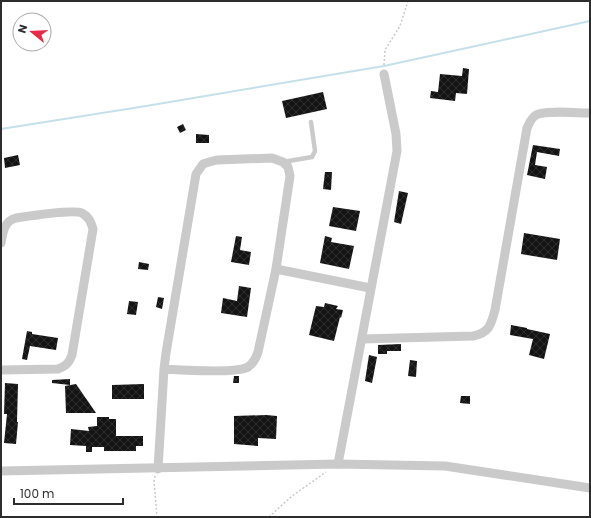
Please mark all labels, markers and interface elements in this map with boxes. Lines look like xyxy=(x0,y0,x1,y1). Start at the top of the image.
north arrow xyxy=(12,12,52,52)
text: N xyxy=(14,22,31,35)
scale bar xyxy=(14,480,123,506)
text: 100 m xyxy=(20,485,54,502)

